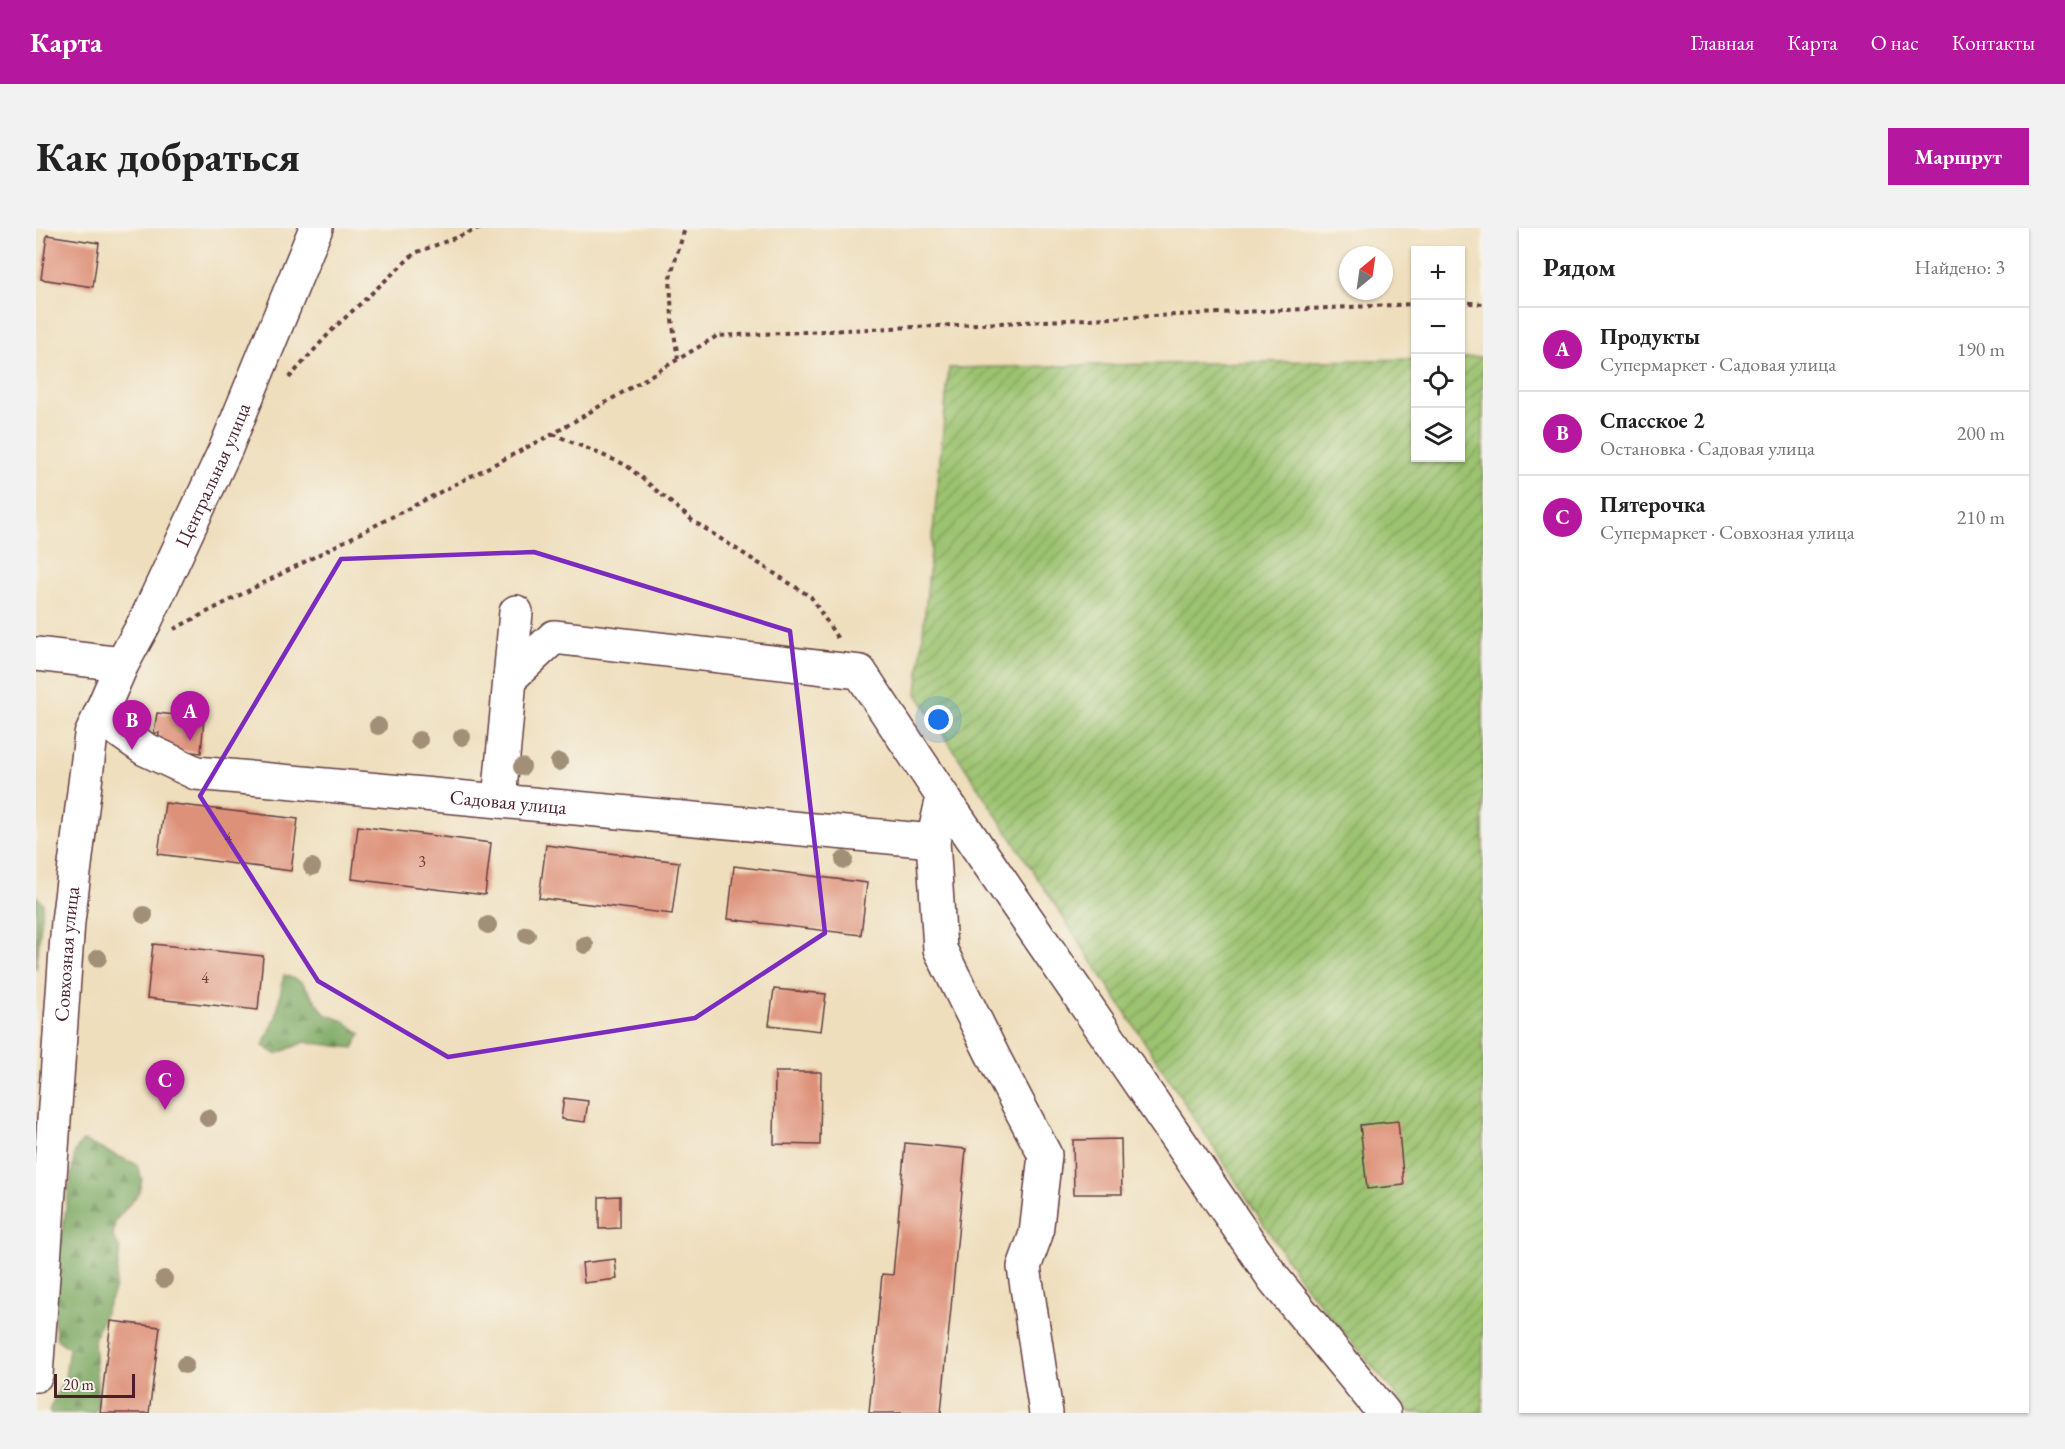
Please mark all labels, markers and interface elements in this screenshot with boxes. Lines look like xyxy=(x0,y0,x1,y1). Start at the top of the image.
text: Карта xyxy=(30,24,102,60)
text: Главная xyxy=(1690,29,1754,56)
text: Карта xyxy=(1787,29,1838,56)
text: О нас xyxy=(1871,29,1919,56)
text: Контакты xyxy=(1952,29,2035,56)
button: Маршрут xyxy=(1888,128,2029,185)
text: Как добраться xyxy=(36,129,300,184)
north arrow xyxy=(1339,246,1393,300)
map controls xyxy=(1411,246,1465,462)
button: + xyxy=(1411,246,1465,300)
text: Рядом xyxy=(1543,250,1616,284)
text: Найдено: 3 xyxy=(1914,254,2005,280)
button: − xyxy=(1411,300,1465,354)
text: Продукты xyxy=(1600,322,1700,351)
text: A xyxy=(1555,336,1570,362)
text: 190 m xyxy=(1957,336,2005,362)
text: Супермаркет · Садовая улица xyxy=(1600,351,1836,377)
button: locate xyxy=(1411,354,1465,408)
street label: Центральная улица xyxy=(169,399,256,551)
text: Спасское 2 xyxy=(1600,406,1705,435)
button: layers xyxy=(1411,408,1465,462)
text: B xyxy=(1556,420,1569,446)
text: 200 m xyxy=(1957,420,2005,446)
text: Остановка · Садовая улица xyxy=(1600,435,1815,461)
text: Пятерочка xyxy=(1600,490,1705,519)
text: C xyxy=(1555,504,1570,530)
text: 210 m xyxy=(1957,504,2005,530)
text: Супермаркет · Совхозная улица xyxy=(1600,519,1855,545)
pin: A xyxy=(170,692,210,741)
pin: B xyxy=(112,700,152,750)
your location xyxy=(924,705,953,734)
street label: Садовая улица xyxy=(449,783,568,820)
house number: 4 xyxy=(224,827,232,848)
house number: 3 xyxy=(418,851,426,872)
street label: Совхозная улица xyxy=(48,885,85,1023)
house number: 4 xyxy=(201,967,209,988)
pin: C xyxy=(146,1060,184,1110)
scale bar xyxy=(54,1371,135,1398)
text: 20 m xyxy=(63,1374,94,1395)

